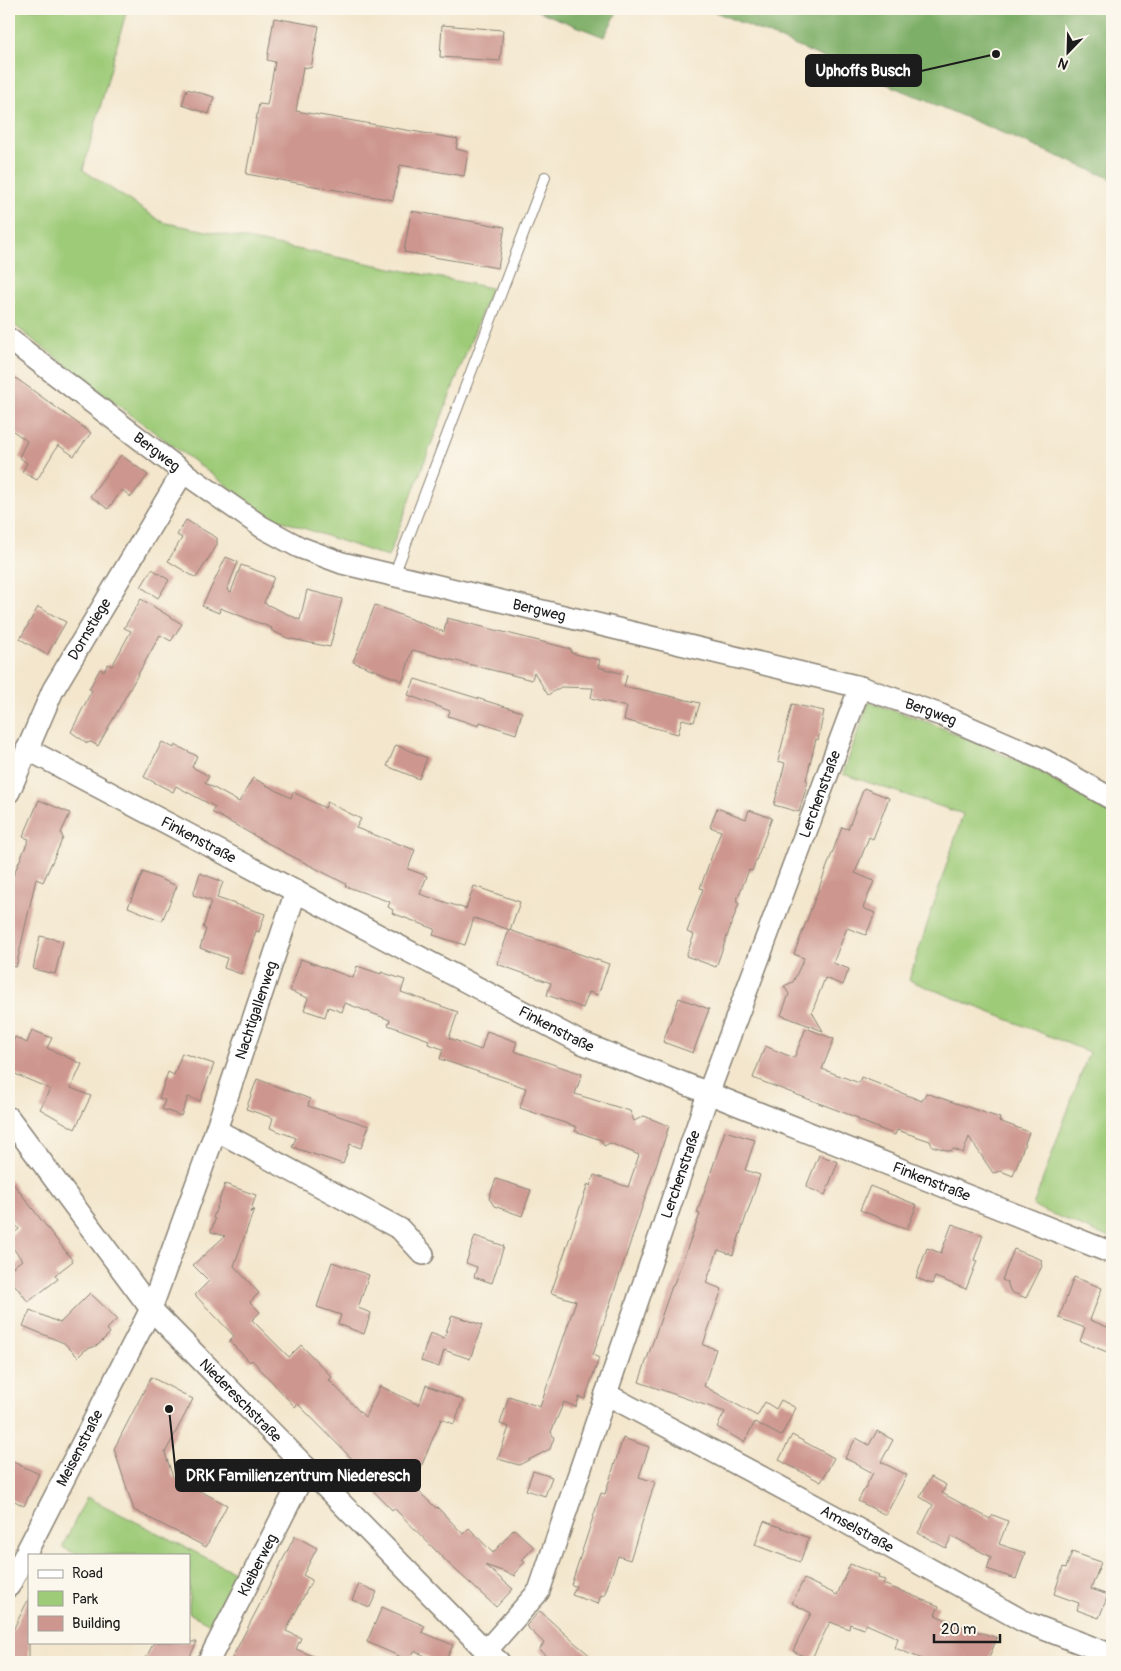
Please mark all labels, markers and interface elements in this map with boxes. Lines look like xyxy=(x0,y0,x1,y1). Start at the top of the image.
north arrow xyxy=(1044,28,1094,78)
text: N xyxy=(1055,54,1071,73)
callout: Uphoffs Busch xyxy=(806,55,921,86)
text: Uphoffs Busch xyxy=(815,61,911,81)
street label: Bergweg xyxy=(130,428,184,476)
street label: Dornstiege xyxy=(64,594,115,664)
street label: Bergweg xyxy=(511,595,568,626)
street label: Bergweg xyxy=(902,694,960,730)
street label: Lerchenstraße xyxy=(795,747,845,841)
street label: Finkenstraße xyxy=(158,812,240,868)
street label: Nachtigallenweg xyxy=(231,958,281,1062)
street label: Finkenstraße xyxy=(515,1002,597,1057)
street label: Lerchenstraße xyxy=(657,1127,705,1221)
street label: Finkenstraße xyxy=(890,1157,974,1206)
street label: Niedereschstraße xyxy=(195,1355,286,1447)
street label: Meisenstraße xyxy=(52,1406,108,1490)
callout: DRK Familienzentrum Niederesch xyxy=(176,1460,420,1491)
text: DRK Familienzentrum Niederesch xyxy=(186,1466,411,1486)
street label: Amselstraße xyxy=(817,1501,898,1557)
street label: Kleiberweg xyxy=(234,1530,281,1599)
legend xyxy=(28,1554,190,1644)
text: Road xyxy=(72,1564,103,1583)
text: Park xyxy=(72,1590,99,1609)
scale bar xyxy=(934,1611,1000,1643)
text: Building xyxy=(72,1614,120,1633)
text: 20 m xyxy=(941,1620,976,1639)

